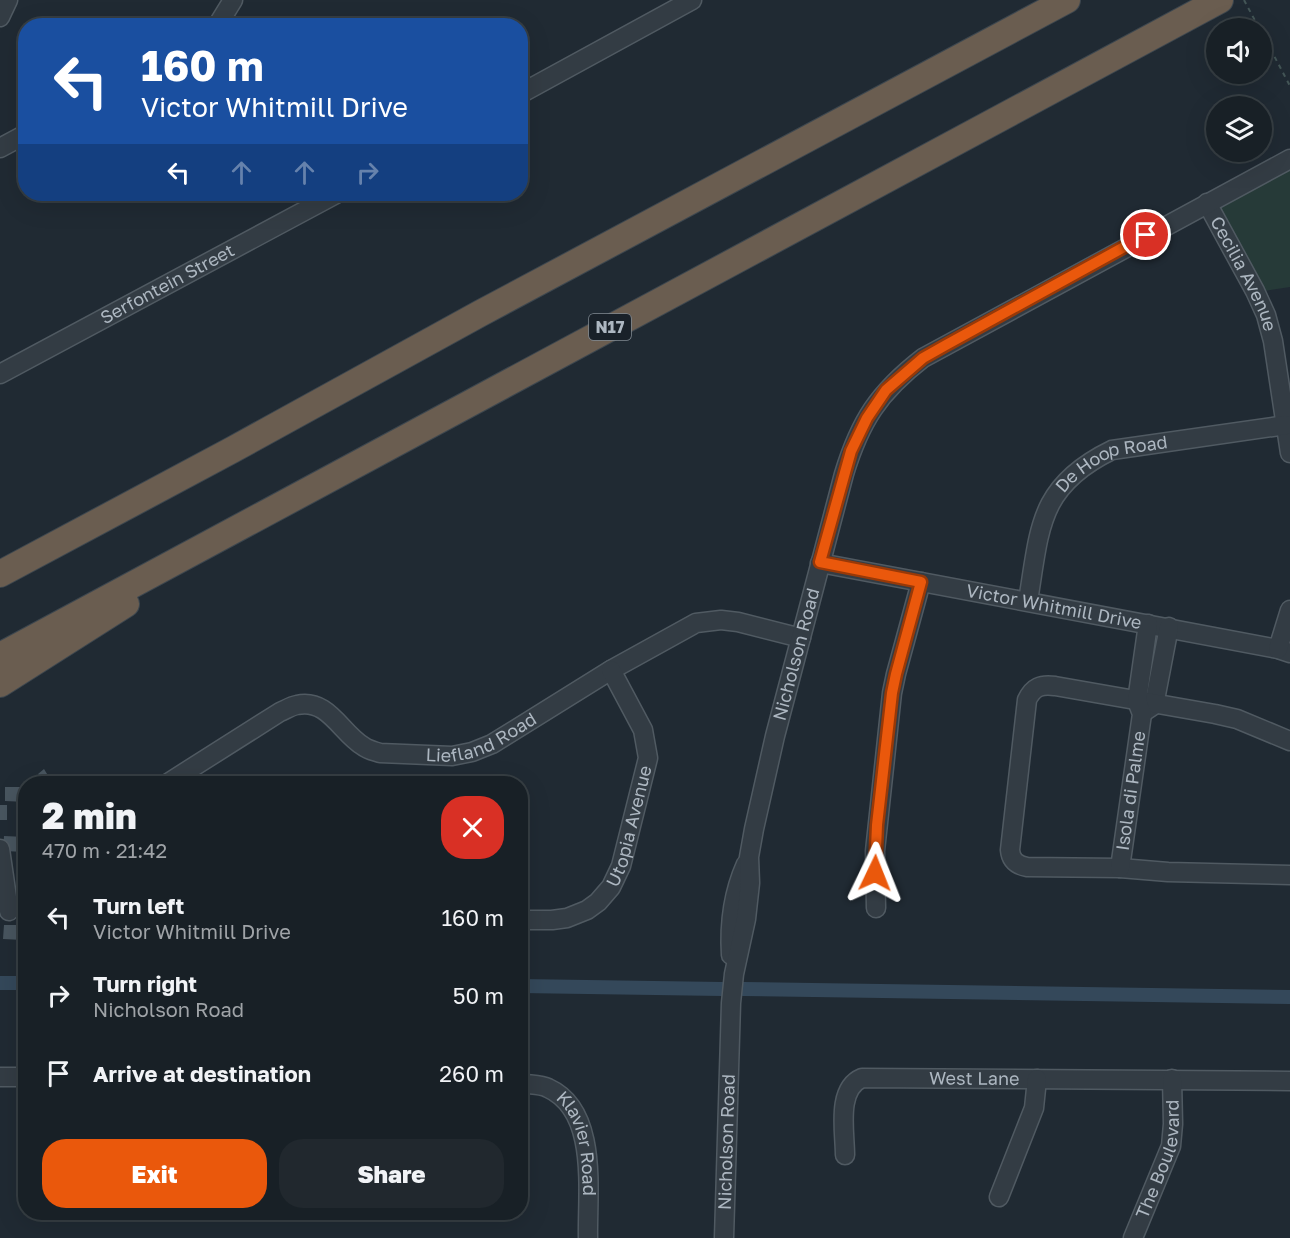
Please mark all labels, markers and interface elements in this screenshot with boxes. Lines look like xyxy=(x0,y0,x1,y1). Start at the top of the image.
map controls xyxy=(1206,18,1272,162)
button: sound xyxy=(1206,18,1272,84)
text: 160 m xyxy=(141,40,264,90)
icon: left xyxy=(42,42,120,120)
text: Victor Whitmill Drive xyxy=(141,91,408,123)
button: layers xyxy=(1206,96,1272,162)
icon: left xyxy=(162,156,195,189)
icon: ahead xyxy=(225,156,258,189)
icon: ahead xyxy=(288,156,321,189)
icon: right xyxy=(351,156,384,189)
pin xyxy=(1120,209,1171,260)
street label: Cecilia Avenue xyxy=(1206,212,1282,333)
icon: arrive xyxy=(1129,218,1162,251)
street label: Serfontein Street xyxy=(96,239,238,328)
road number: N17 xyxy=(589,314,631,340)
street label: De Hoop Road xyxy=(1050,430,1169,496)
street label: Victor Whitmill Drive xyxy=(965,579,1144,633)
street label: Nicholson Road xyxy=(768,586,823,723)
street label: Liefland Road xyxy=(425,707,540,766)
street label: Isola di Palme xyxy=(1111,729,1149,852)
street label: Utopia Avenue xyxy=(601,763,656,890)
text: 2 min xyxy=(42,794,137,837)
button: close xyxy=(441,796,504,859)
text: 470 m · 21:42 xyxy=(42,838,167,862)
position arrow xyxy=(843,841,907,905)
text: Turn left xyxy=(93,892,184,919)
icon: left xyxy=(42,901,75,934)
text: 160 m xyxy=(441,904,504,931)
text: Victor Whitmill Drive xyxy=(93,919,291,943)
text: Turn right xyxy=(93,970,197,997)
icon: right xyxy=(42,979,75,1012)
text: 50 m xyxy=(453,982,504,1009)
text: Nicholson Road xyxy=(93,997,244,1021)
icon: arrive xyxy=(42,1057,75,1090)
text: Arrive at destination xyxy=(93,1060,311,1087)
text: 260 m xyxy=(439,1060,504,1087)
street label: West Lane xyxy=(929,1066,1020,1089)
street label: Nicholson Road xyxy=(713,1074,739,1210)
street label: Klavier Road xyxy=(552,1086,601,1196)
street label: The Boulevard xyxy=(1130,1099,1183,1222)
button: Exit xyxy=(42,1139,267,1208)
button: Share xyxy=(279,1139,504,1208)

